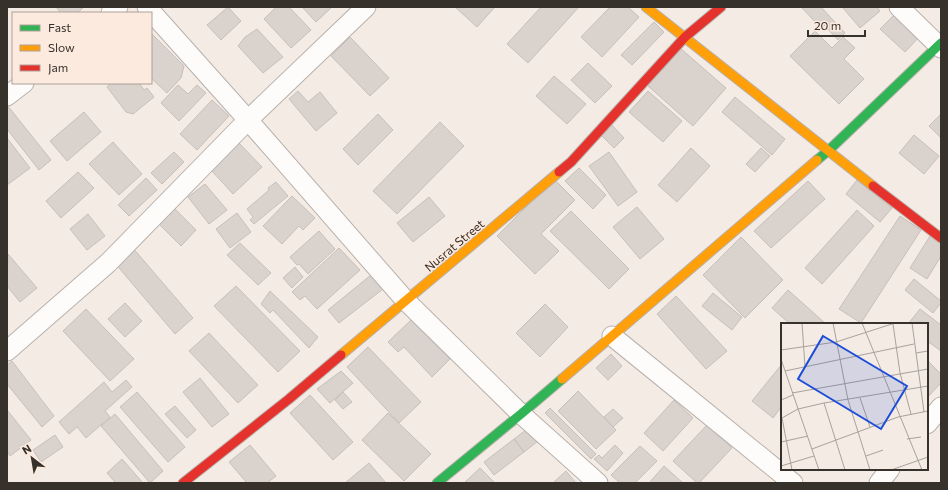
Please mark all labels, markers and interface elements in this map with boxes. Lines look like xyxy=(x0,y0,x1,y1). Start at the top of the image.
legend xyxy=(12,12,152,84)
scale bar xyxy=(808,12,865,38)
text: 20 m xyxy=(814,18,841,32)
text: Fast xyxy=(48,20,71,34)
text: Slow xyxy=(48,40,75,54)
text: Jam xyxy=(48,60,68,75)
street label: Nusrat Street xyxy=(421,216,487,274)
inset map xyxy=(781,323,928,470)
north arrow xyxy=(12,438,52,478)
text: N xyxy=(20,441,33,457)

